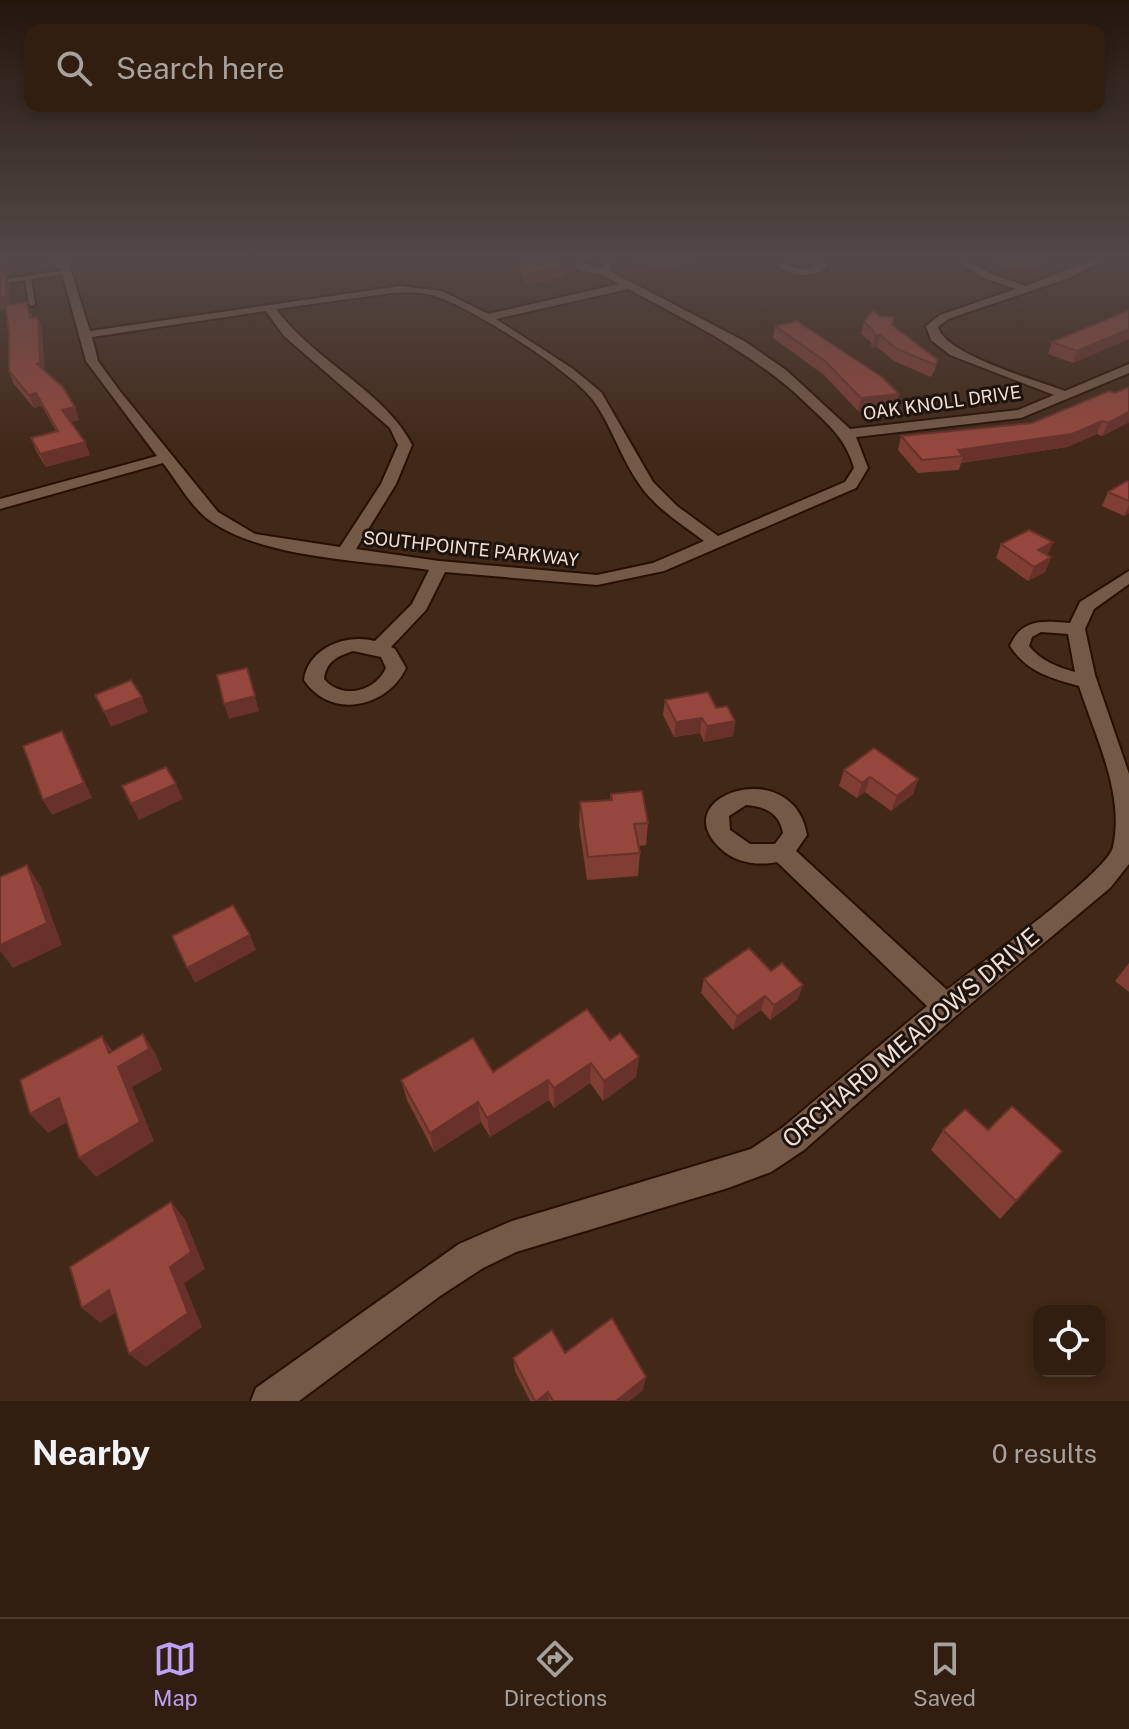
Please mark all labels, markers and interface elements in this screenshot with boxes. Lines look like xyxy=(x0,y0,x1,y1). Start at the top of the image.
search box xyxy=(24,24,1105,112)
icon: search xyxy=(52,46,96,90)
text: Search here xyxy=(116,50,284,86)
street label: OAK KNOLL DRIVE xyxy=(862,381,1022,424)
street label: SOUTHPOINTE PARKWAY xyxy=(362,527,580,570)
street label: ORCHARD MEADOWS DRIVE xyxy=(776,922,1044,1153)
map controls xyxy=(1033,1305,1105,1377)
button: locate xyxy=(1033,1305,1105,1377)
text: Nearby xyxy=(32,1433,150,1473)
text: 0 results xyxy=(992,1438,1097,1469)
tab: Map xyxy=(153,1637,198,1711)
tab: Directions xyxy=(504,1637,607,1711)
tab: Saved xyxy=(913,1637,976,1711)

